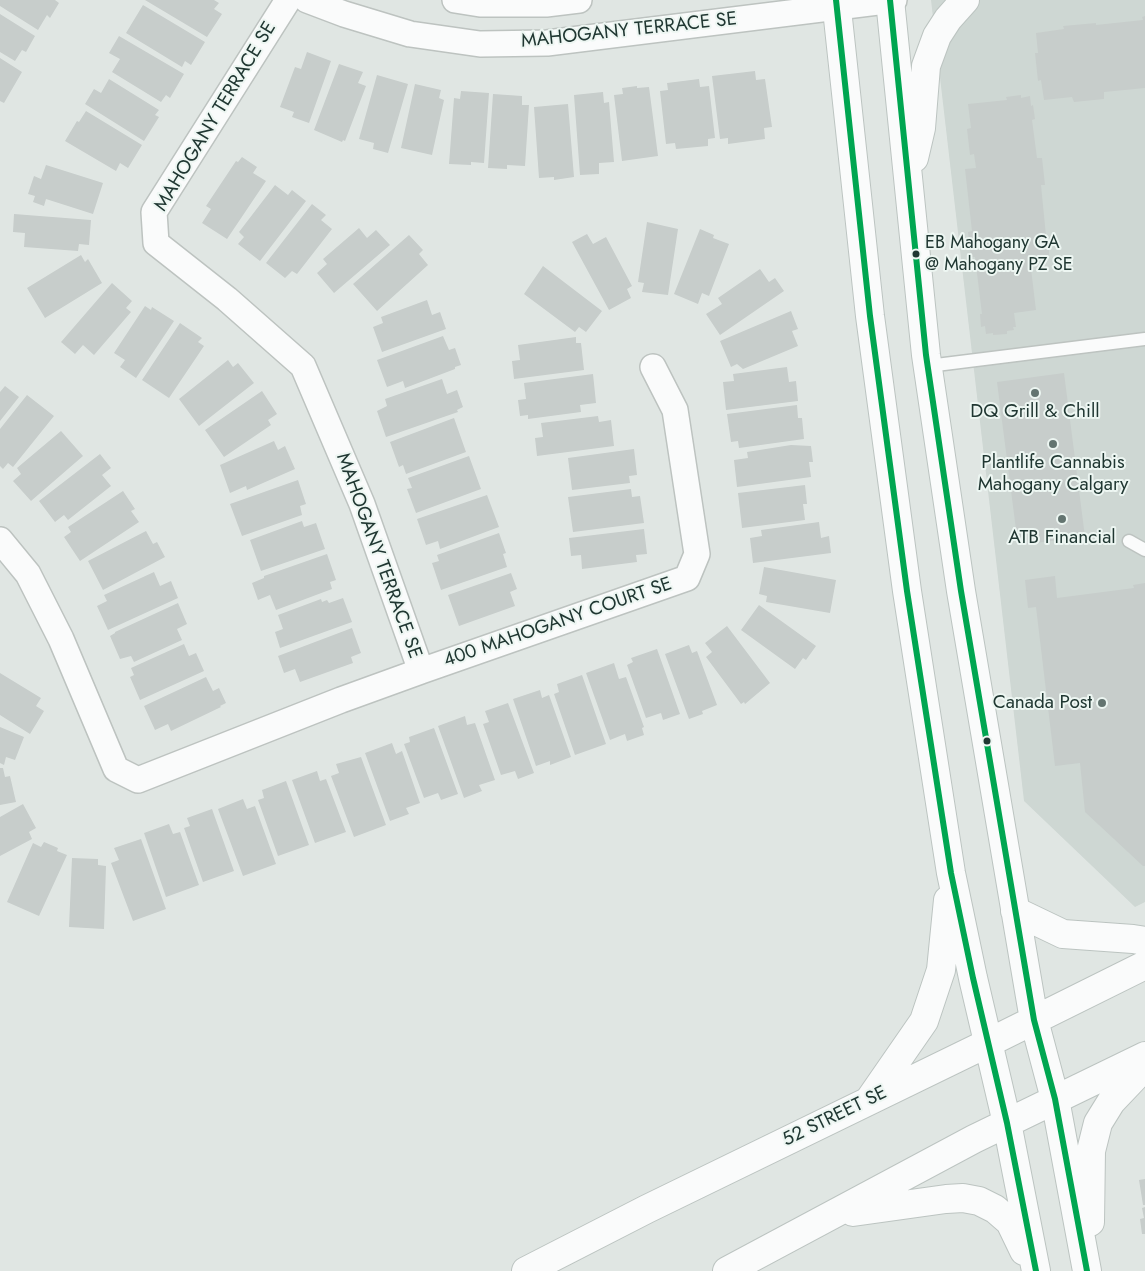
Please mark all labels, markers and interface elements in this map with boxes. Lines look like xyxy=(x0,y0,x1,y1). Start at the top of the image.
street label: MAHOGANY TERRACE SE xyxy=(520,8,738,54)
street label: MAHOGANY TERRACE SE xyxy=(150,18,282,216)
place label: EB Mahogany GA @ Mahogany PZ SE xyxy=(925,233,1073,276)
marker: EB Mahogany GA @ Mahogany PZ SE xyxy=(911,249,921,259)
marker: DQ Grill & Chill xyxy=(1029,387,1041,399)
place label: DQ Grill & Chill xyxy=(970,401,1100,423)
marker: Plantlife Cannabis Mahogany Calgary xyxy=(1047,438,1059,450)
street label: MAHOGANY TERRACE SE xyxy=(330,450,426,662)
place label: Plantlife Cannabis Mahogany Calgary xyxy=(978,452,1128,496)
marker: ATB Financial xyxy=(1056,513,1068,525)
place label: ATB Financial xyxy=(1008,527,1116,549)
street label: 400 MAHOGANY COURT SE xyxy=(441,573,675,673)
place label: Canada Post xyxy=(993,692,1092,714)
marker: Canada Post xyxy=(1096,697,1108,709)
unlabelled marker xyxy=(982,736,992,746)
street label: 52 STREET SE xyxy=(779,1082,891,1152)

